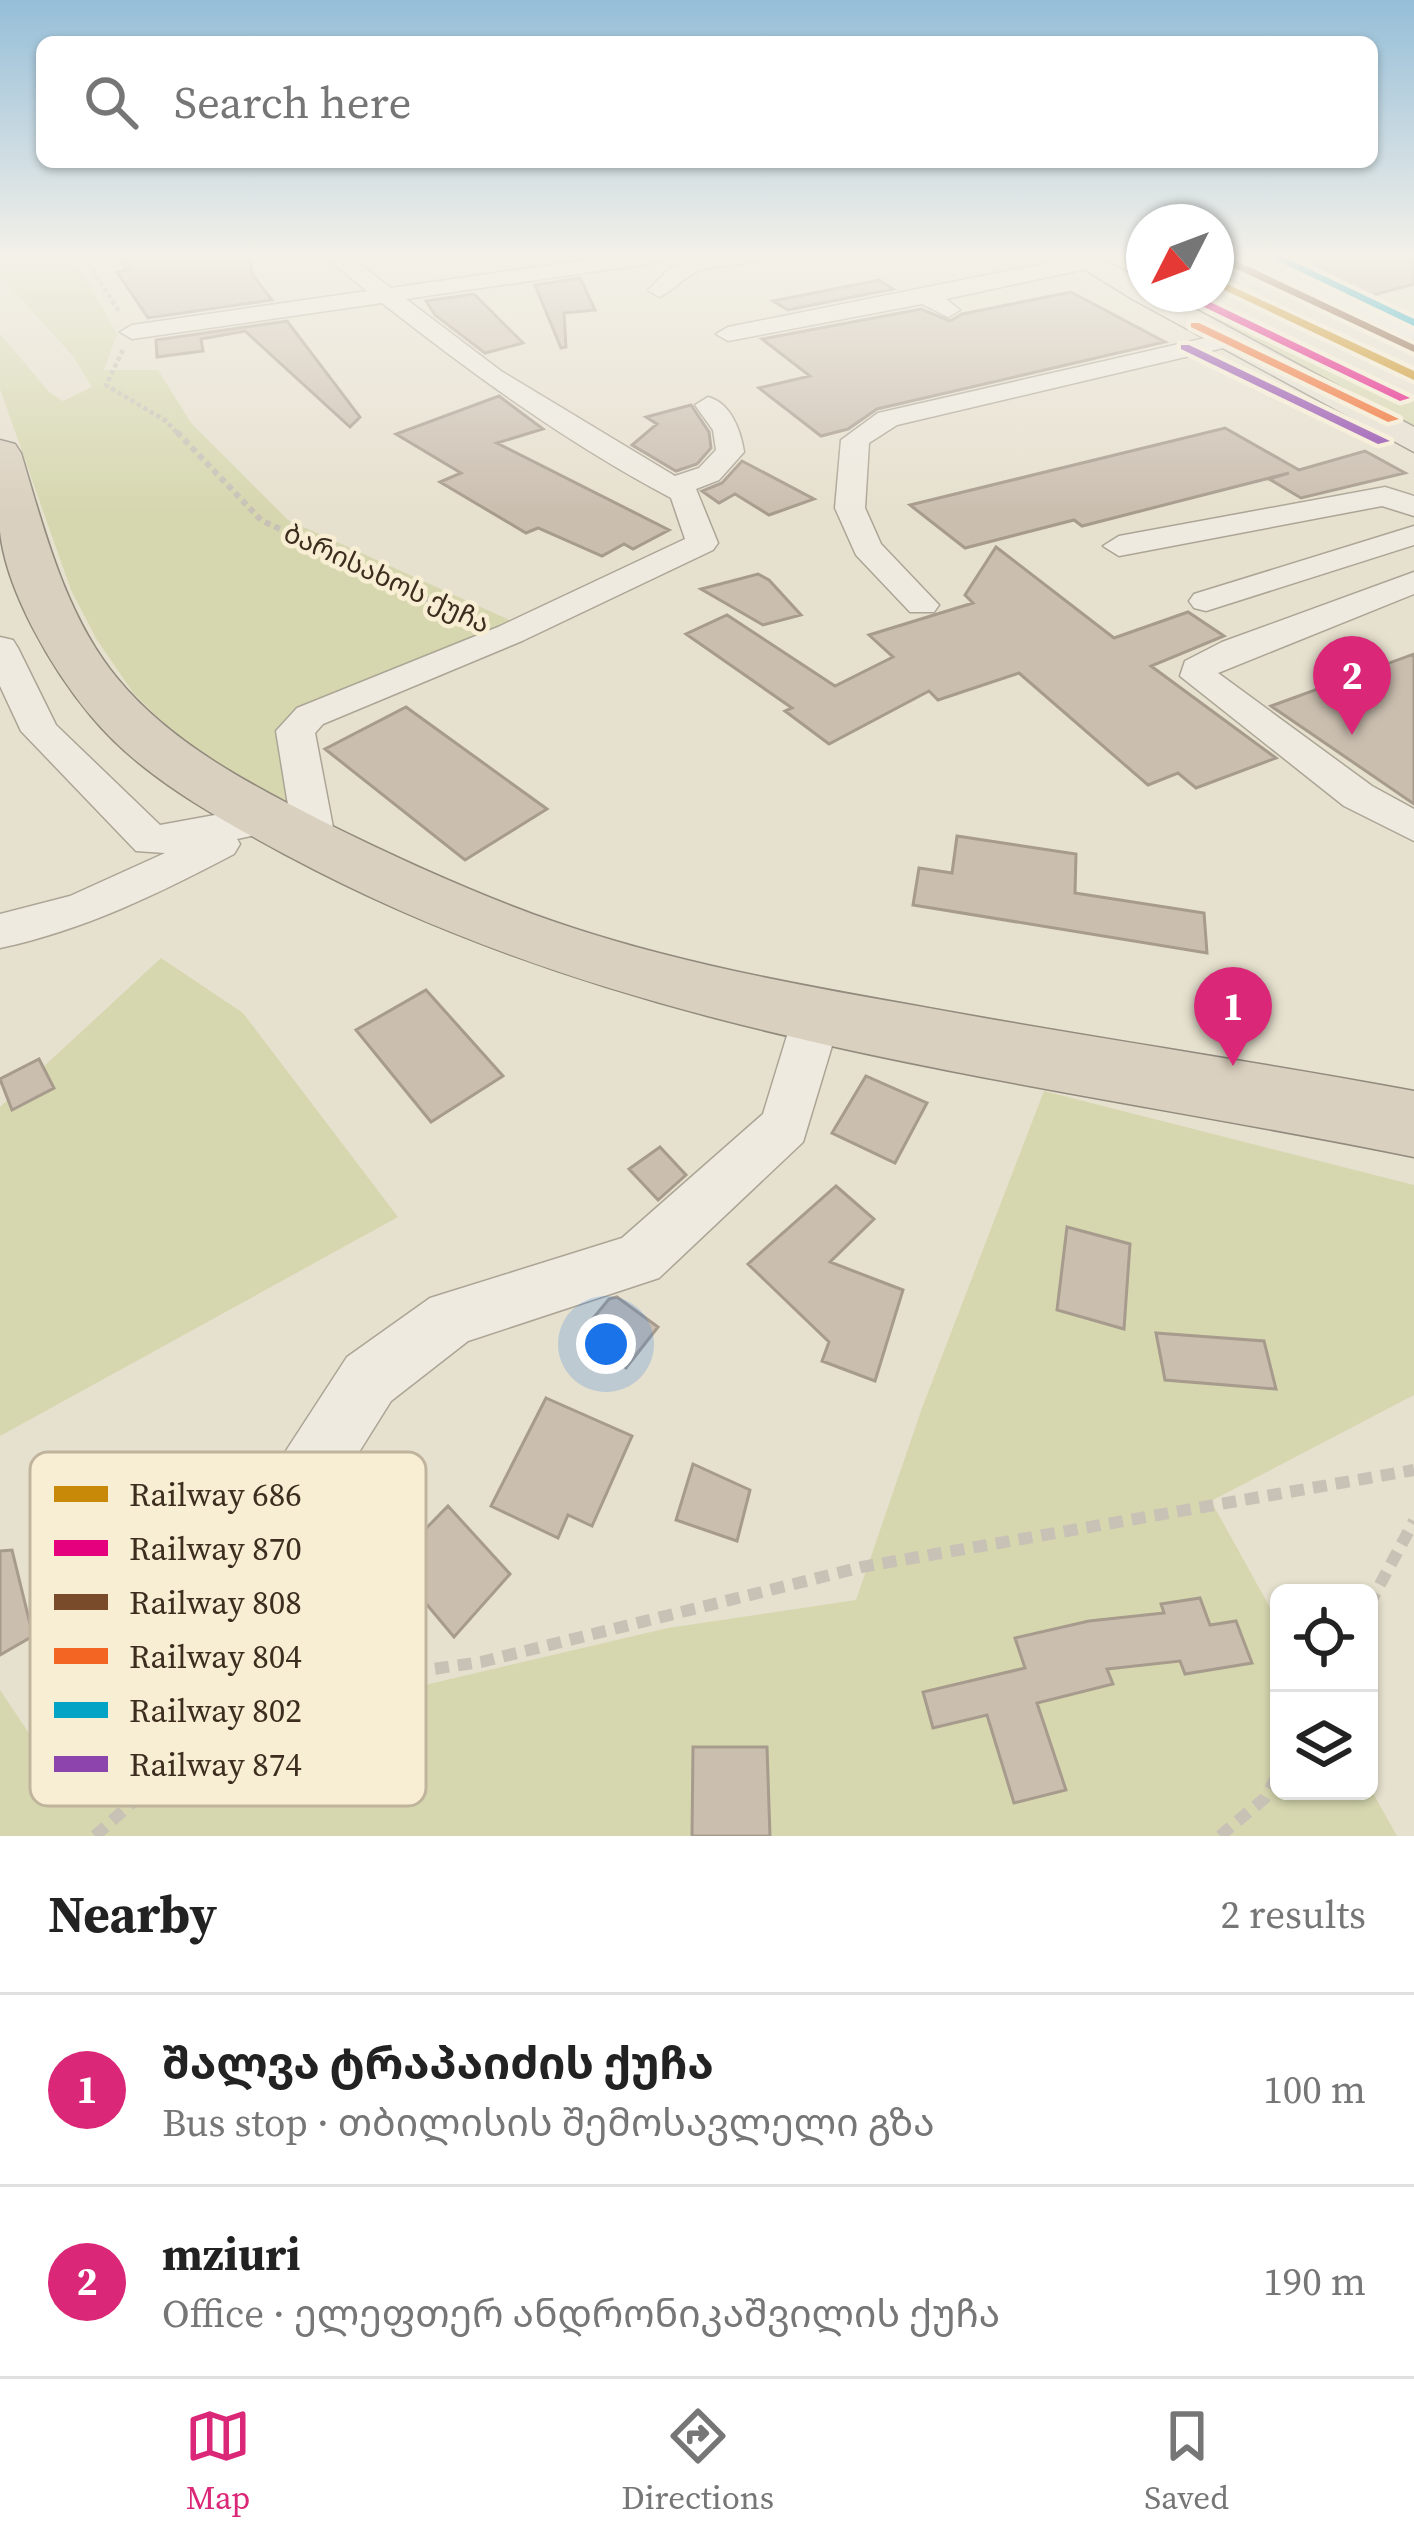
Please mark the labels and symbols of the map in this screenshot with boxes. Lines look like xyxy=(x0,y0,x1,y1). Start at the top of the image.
north arrow xyxy=(1126,204,1234,312)
street label: ბარისახოს ქუჩა xyxy=(278,514,496,642)
pin: 2 xyxy=(1313,636,1391,735)
pin: 1 xyxy=(1194,967,1272,1066)
your location xyxy=(576,1314,636,1374)
legend xyxy=(30,1452,426,1806)
text: Railway 686 xyxy=(129,1472,302,1517)
text: Railway 870 xyxy=(129,1526,302,1571)
text: Railway 808 xyxy=(129,1580,302,1625)
text: Railway 804 xyxy=(129,1634,302,1679)
text: Railway 802 xyxy=(129,1688,302,1733)
text: Railway 874 xyxy=(129,1742,302,1787)

